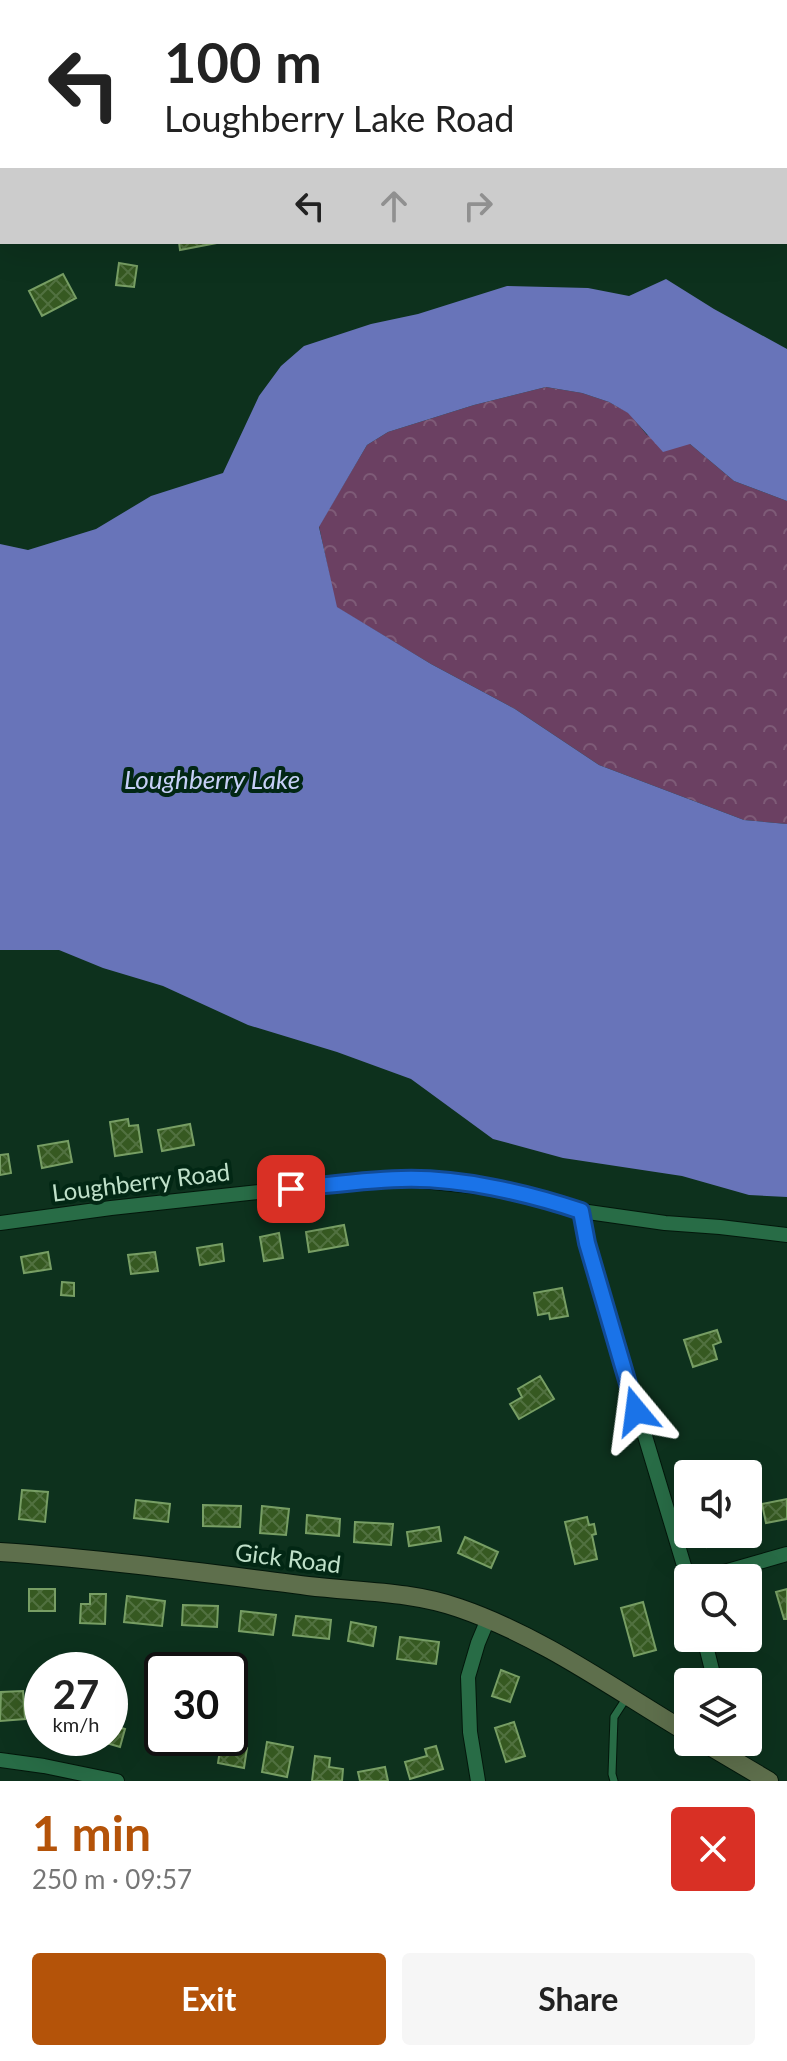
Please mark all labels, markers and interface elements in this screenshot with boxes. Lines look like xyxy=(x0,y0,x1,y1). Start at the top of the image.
text: 100 m xyxy=(164,28,322,95)
icon: left xyxy=(32,32,136,136)
text: Loughberry Lake Road xyxy=(164,96,514,140)
icon: left xyxy=(288,184,332,228)
icon: ahead xyxy=(372,184,416,228)
icon: right xyxy=(456,184,500,228)
water label: Loughberry Lake xyxy=(124,763,300,795)
pin xyxy=(257,1155,325,1223)
street label: Loughberry Road xyxy=(50,1156,231,1207)
icon: arrive xyxy=(269,1167,313,1211)
position arrow xyxy=(594,1369,678,1453)
map controls xyxy=(674,1460,762,1756)
button: sound xyxy=(674,1460,762,1548)
street label: Gick Road xyxy=(234,1537,343,1578)
button: search xyxy=(674,1564,762,1652)
speed limit sign: 30 xyxy=(144,1652,248,1756)
button: layers xyxy=(674,1668,762,1756)
text: 27 xyxy=(53,1670,99,1718)
text: km/h xyxy=(53,1712,99,1736)
text: 1 min xyxy=(32,1804,151,1861)
button: close xyxy=(671,1807,755,1891)
text: 250 m · 09:57 xyxy=(32,1863,192,1895)
button: Exit xyxy=(32,1953,386,2045)
button: Share xyxy=(402,1953,755,2045)

